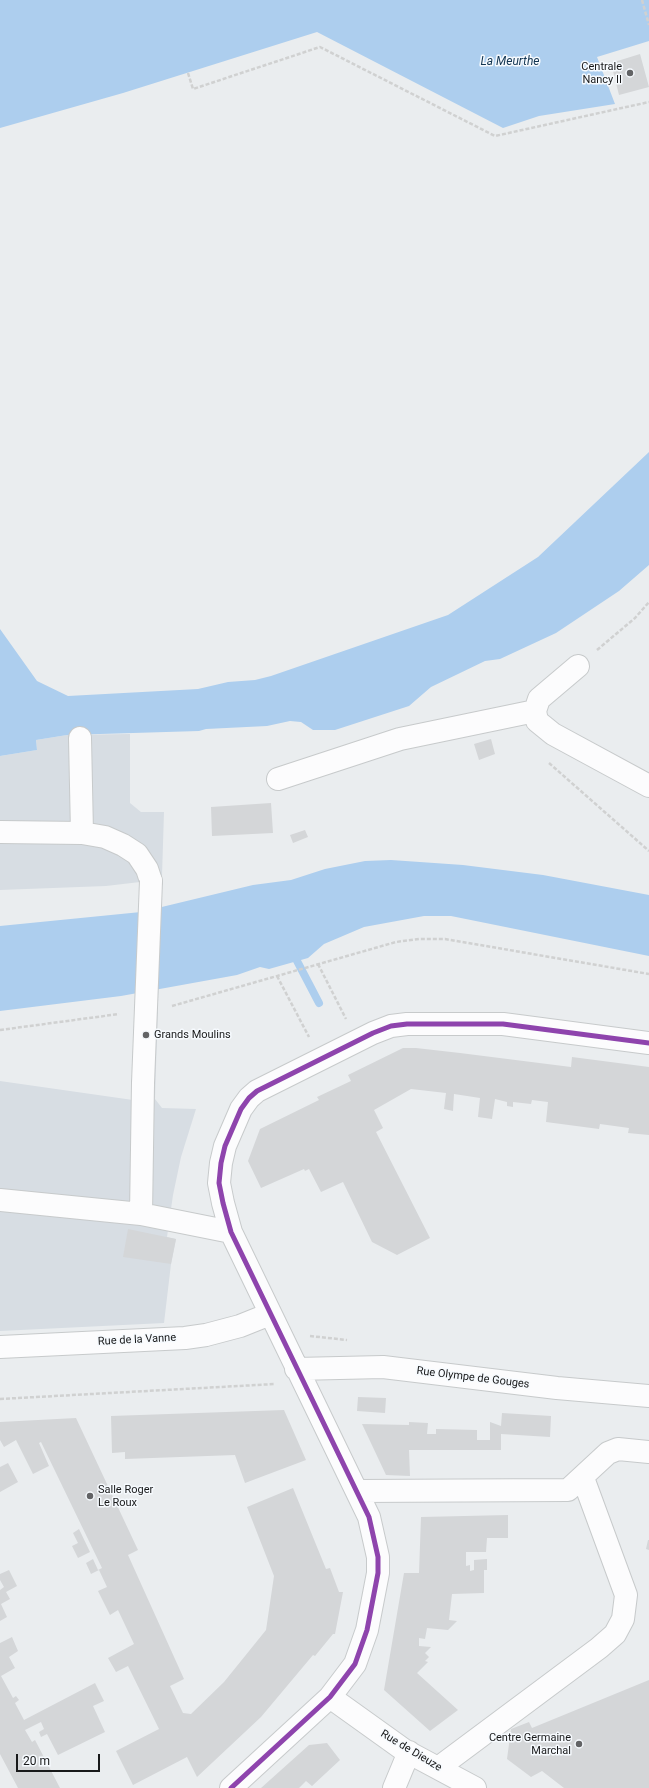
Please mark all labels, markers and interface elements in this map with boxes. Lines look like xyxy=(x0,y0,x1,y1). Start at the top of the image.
water label: La Meurthe xyxy=(481,55,539,69)
place label: Centrale Nancy II xyxy=(581,60,622,86)
marker: Centrale Nancy II xyxy=(625,68,635,78)
place label: Grands Moulins xyxy=(154,1028,231,1042)
marker: Grands Moulins xyxy=(141,1030,151,1040)
street label: Rue de la Vanne xyxy=(98,1331,176,1349)
street label: Rue Olympe de Gouges xyxy=(416,1365,530,1391)
place label: Salle Roger Le Roux xyxy=(98,1483,153,1509)
marker: Salle Roger Le Roux xyxy=(85,1491,95,1501)
street label: Rue de Dieuze xyxy=(378,1728,444,1774)
place label: Centre Germaine Marchal xyxy=(489,1731,571,1757)
marker: Centre Germaine Marchal xyxy=(574,1739,584,1749)
scale bar xyxy=(18,1746,102,1772)
text: 20 m xyxy=(23,1754,50,1768)

